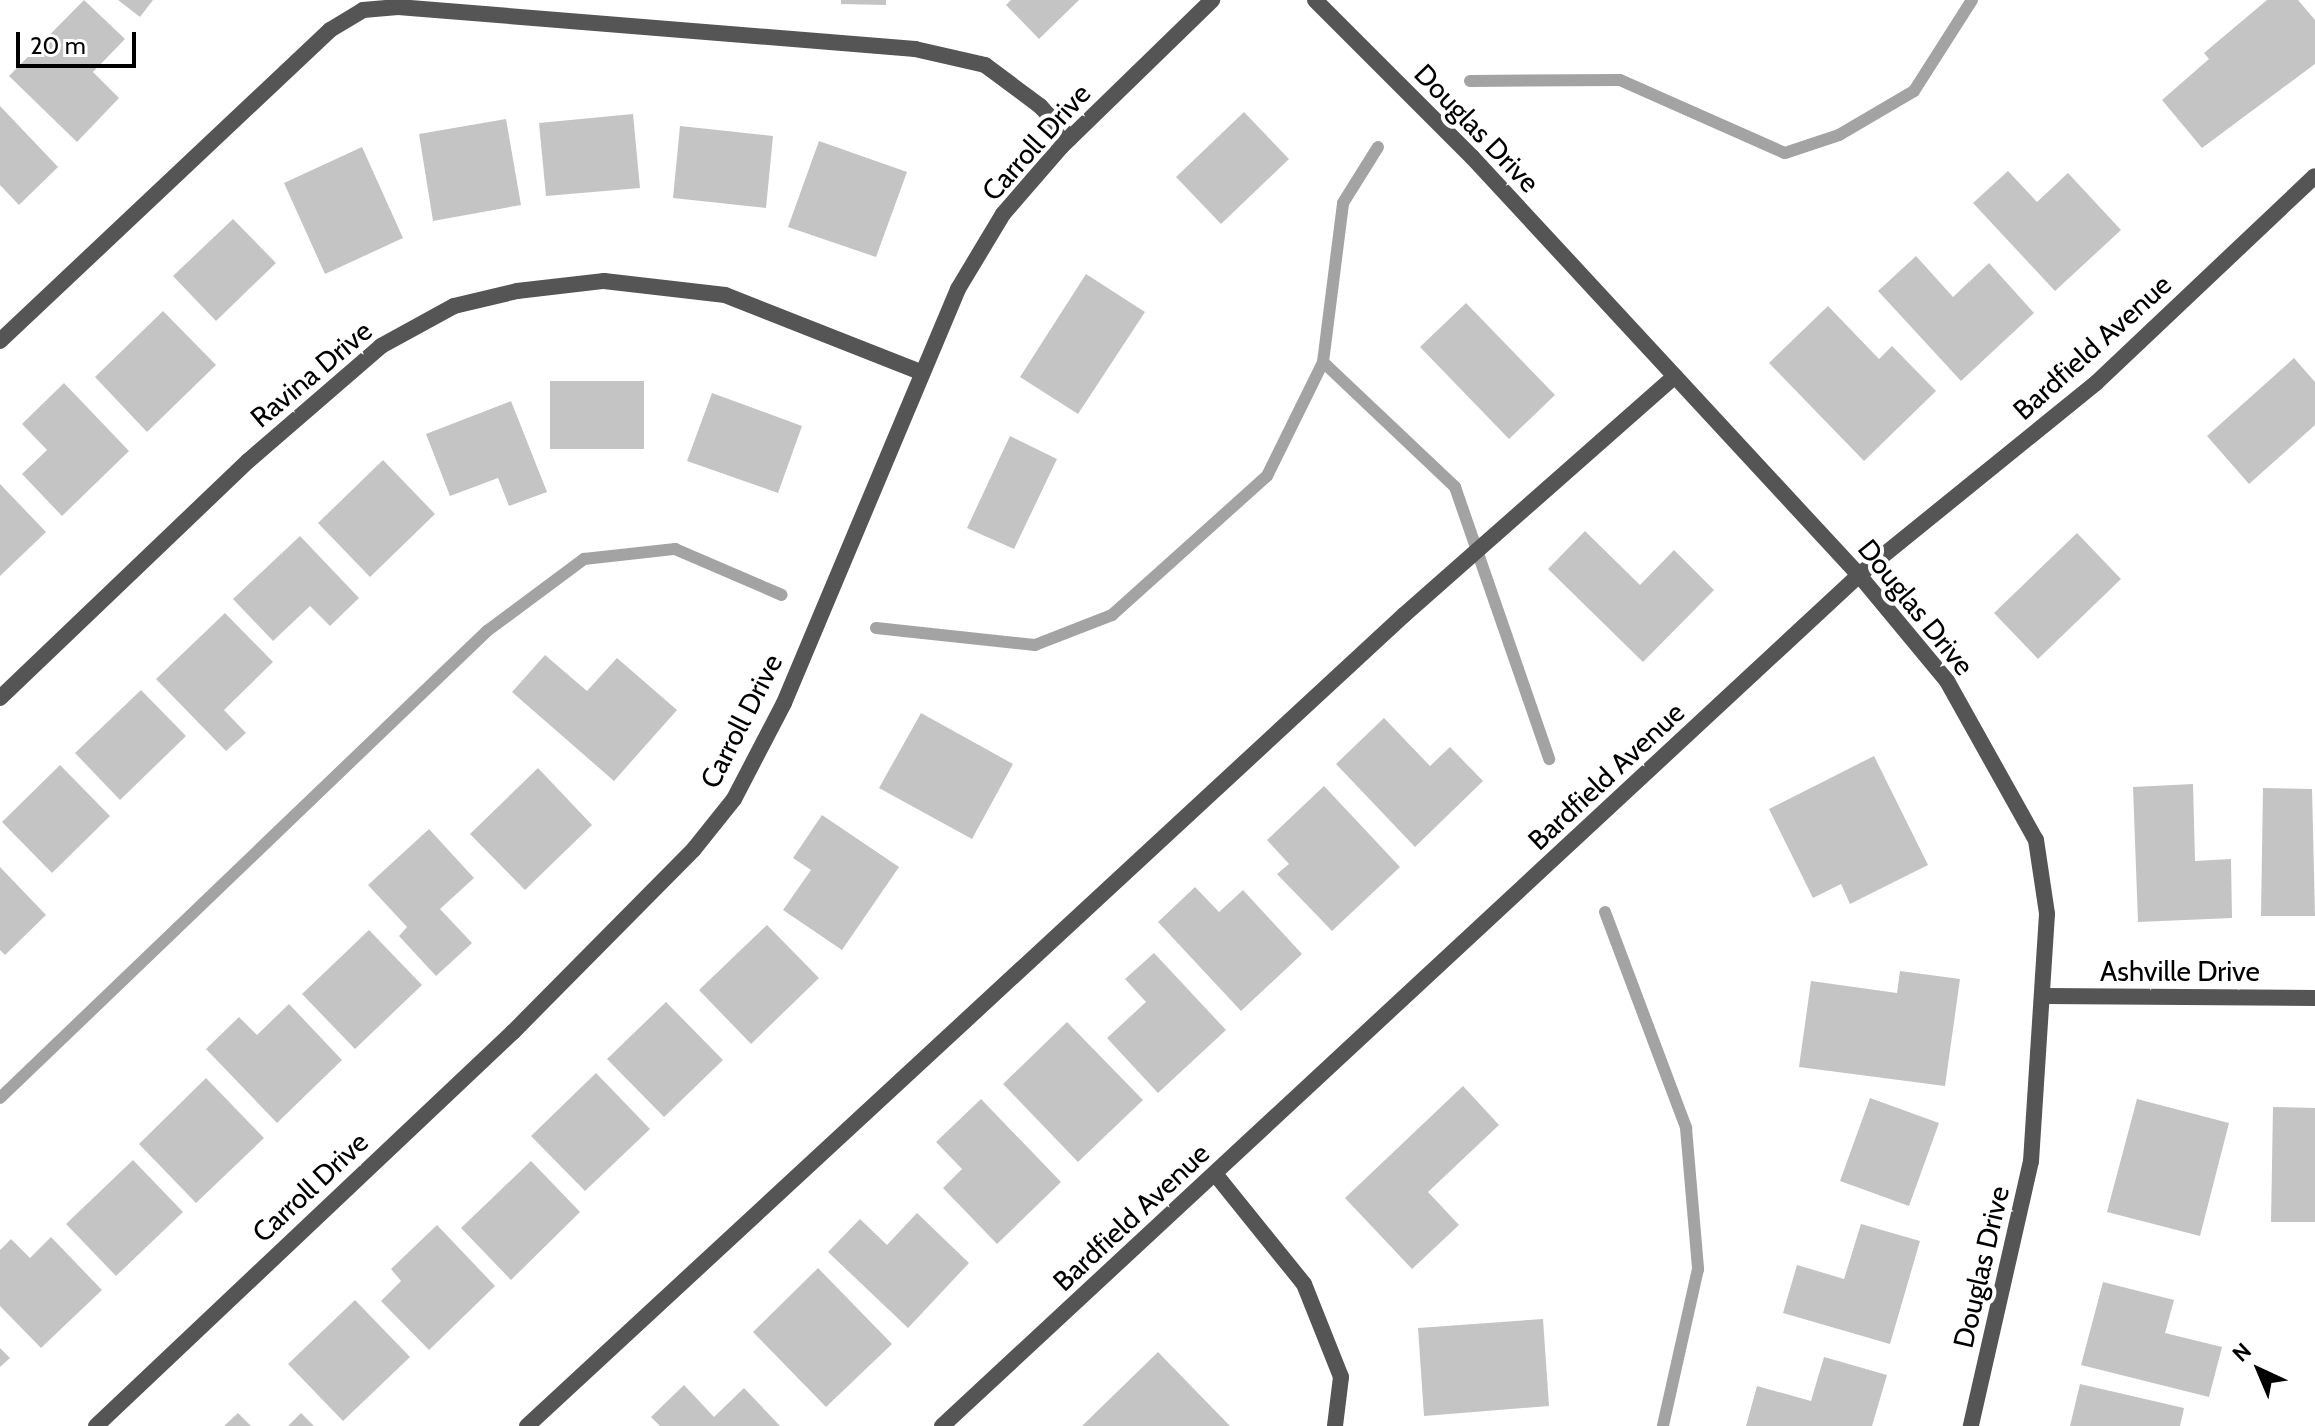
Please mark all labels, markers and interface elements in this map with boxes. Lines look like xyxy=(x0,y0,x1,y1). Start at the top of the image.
scale bar xyxy=(20,16,140,66)
text: 20 m xyxy=(30,31,86,60)
street label: Douglas Drive xyxy=(1408,57,1546,199)
street label: Carroll Drive xyxy=(975,77,1097,207)
street label: Bardfield Avenue xyxy=(2006,267,2178,427)
street label: Ravina Drive xyxy=(244,314,378,434)
street label: Douglas Drive xyxy=(1851,532,1981,682)
street label: Carroll Drive xyxy=(693,648,789,794)
street label: Bardfield Avenue xyxy=(1521,695,1691,857)
street label: Ashville Drive xyxy=(2100,954,2260,988)
street label: Carroll Drive xyxy=(245,1125,375,1249)
street label: Bardfield Avenue xyxy=(1046,1136,1216,1298)
street label: Douglas Drive xyxy=(1946,1183,2016,1351)
north arrow xyxy=(2219,1330,2299,1410)
text: N xyxy=(2227,1337,2257,1367)

